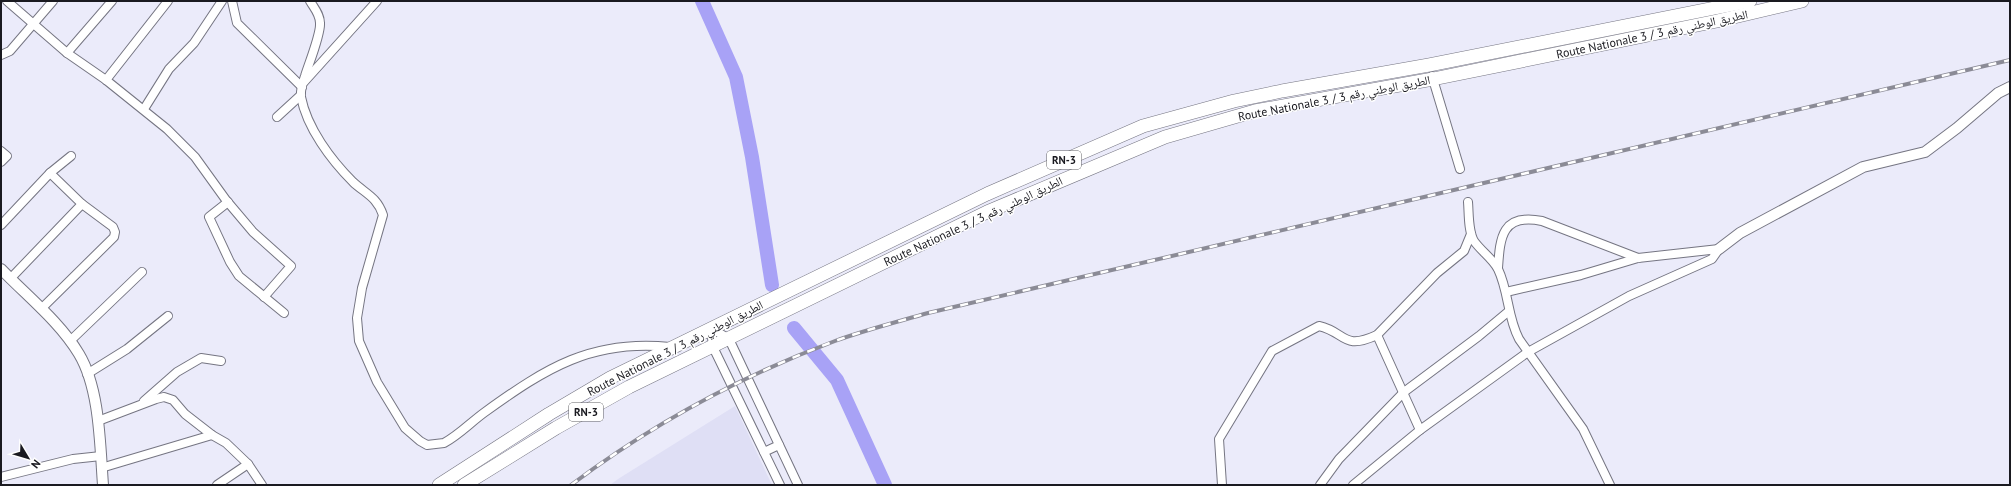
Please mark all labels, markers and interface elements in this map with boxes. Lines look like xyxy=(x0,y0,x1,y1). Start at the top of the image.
street label: Route Nationale 3 / الطريق الوطني رقم 3 xyxy=(1555,6,1750,65)
street label: Route Nationale 3 / الطريق الوطني رقم 3 xyxy=(1237,72,1432,127)
road number: RN-3 xyxy=(1047,151,1081,169)
street label: Route Nationale 3 / الطريق الوطني رقم 3 xyxy=(881,173,1066,272)
street label: Route Nationale 3 / الطريق الوطني رقم 3 xyxy=(585,297,767,402)
road number: RN-3 xyxy=(569,403,603,421)
north arrow xyxy=(8,438,48,478)
text: N xyxy=(28,457,44,471)

